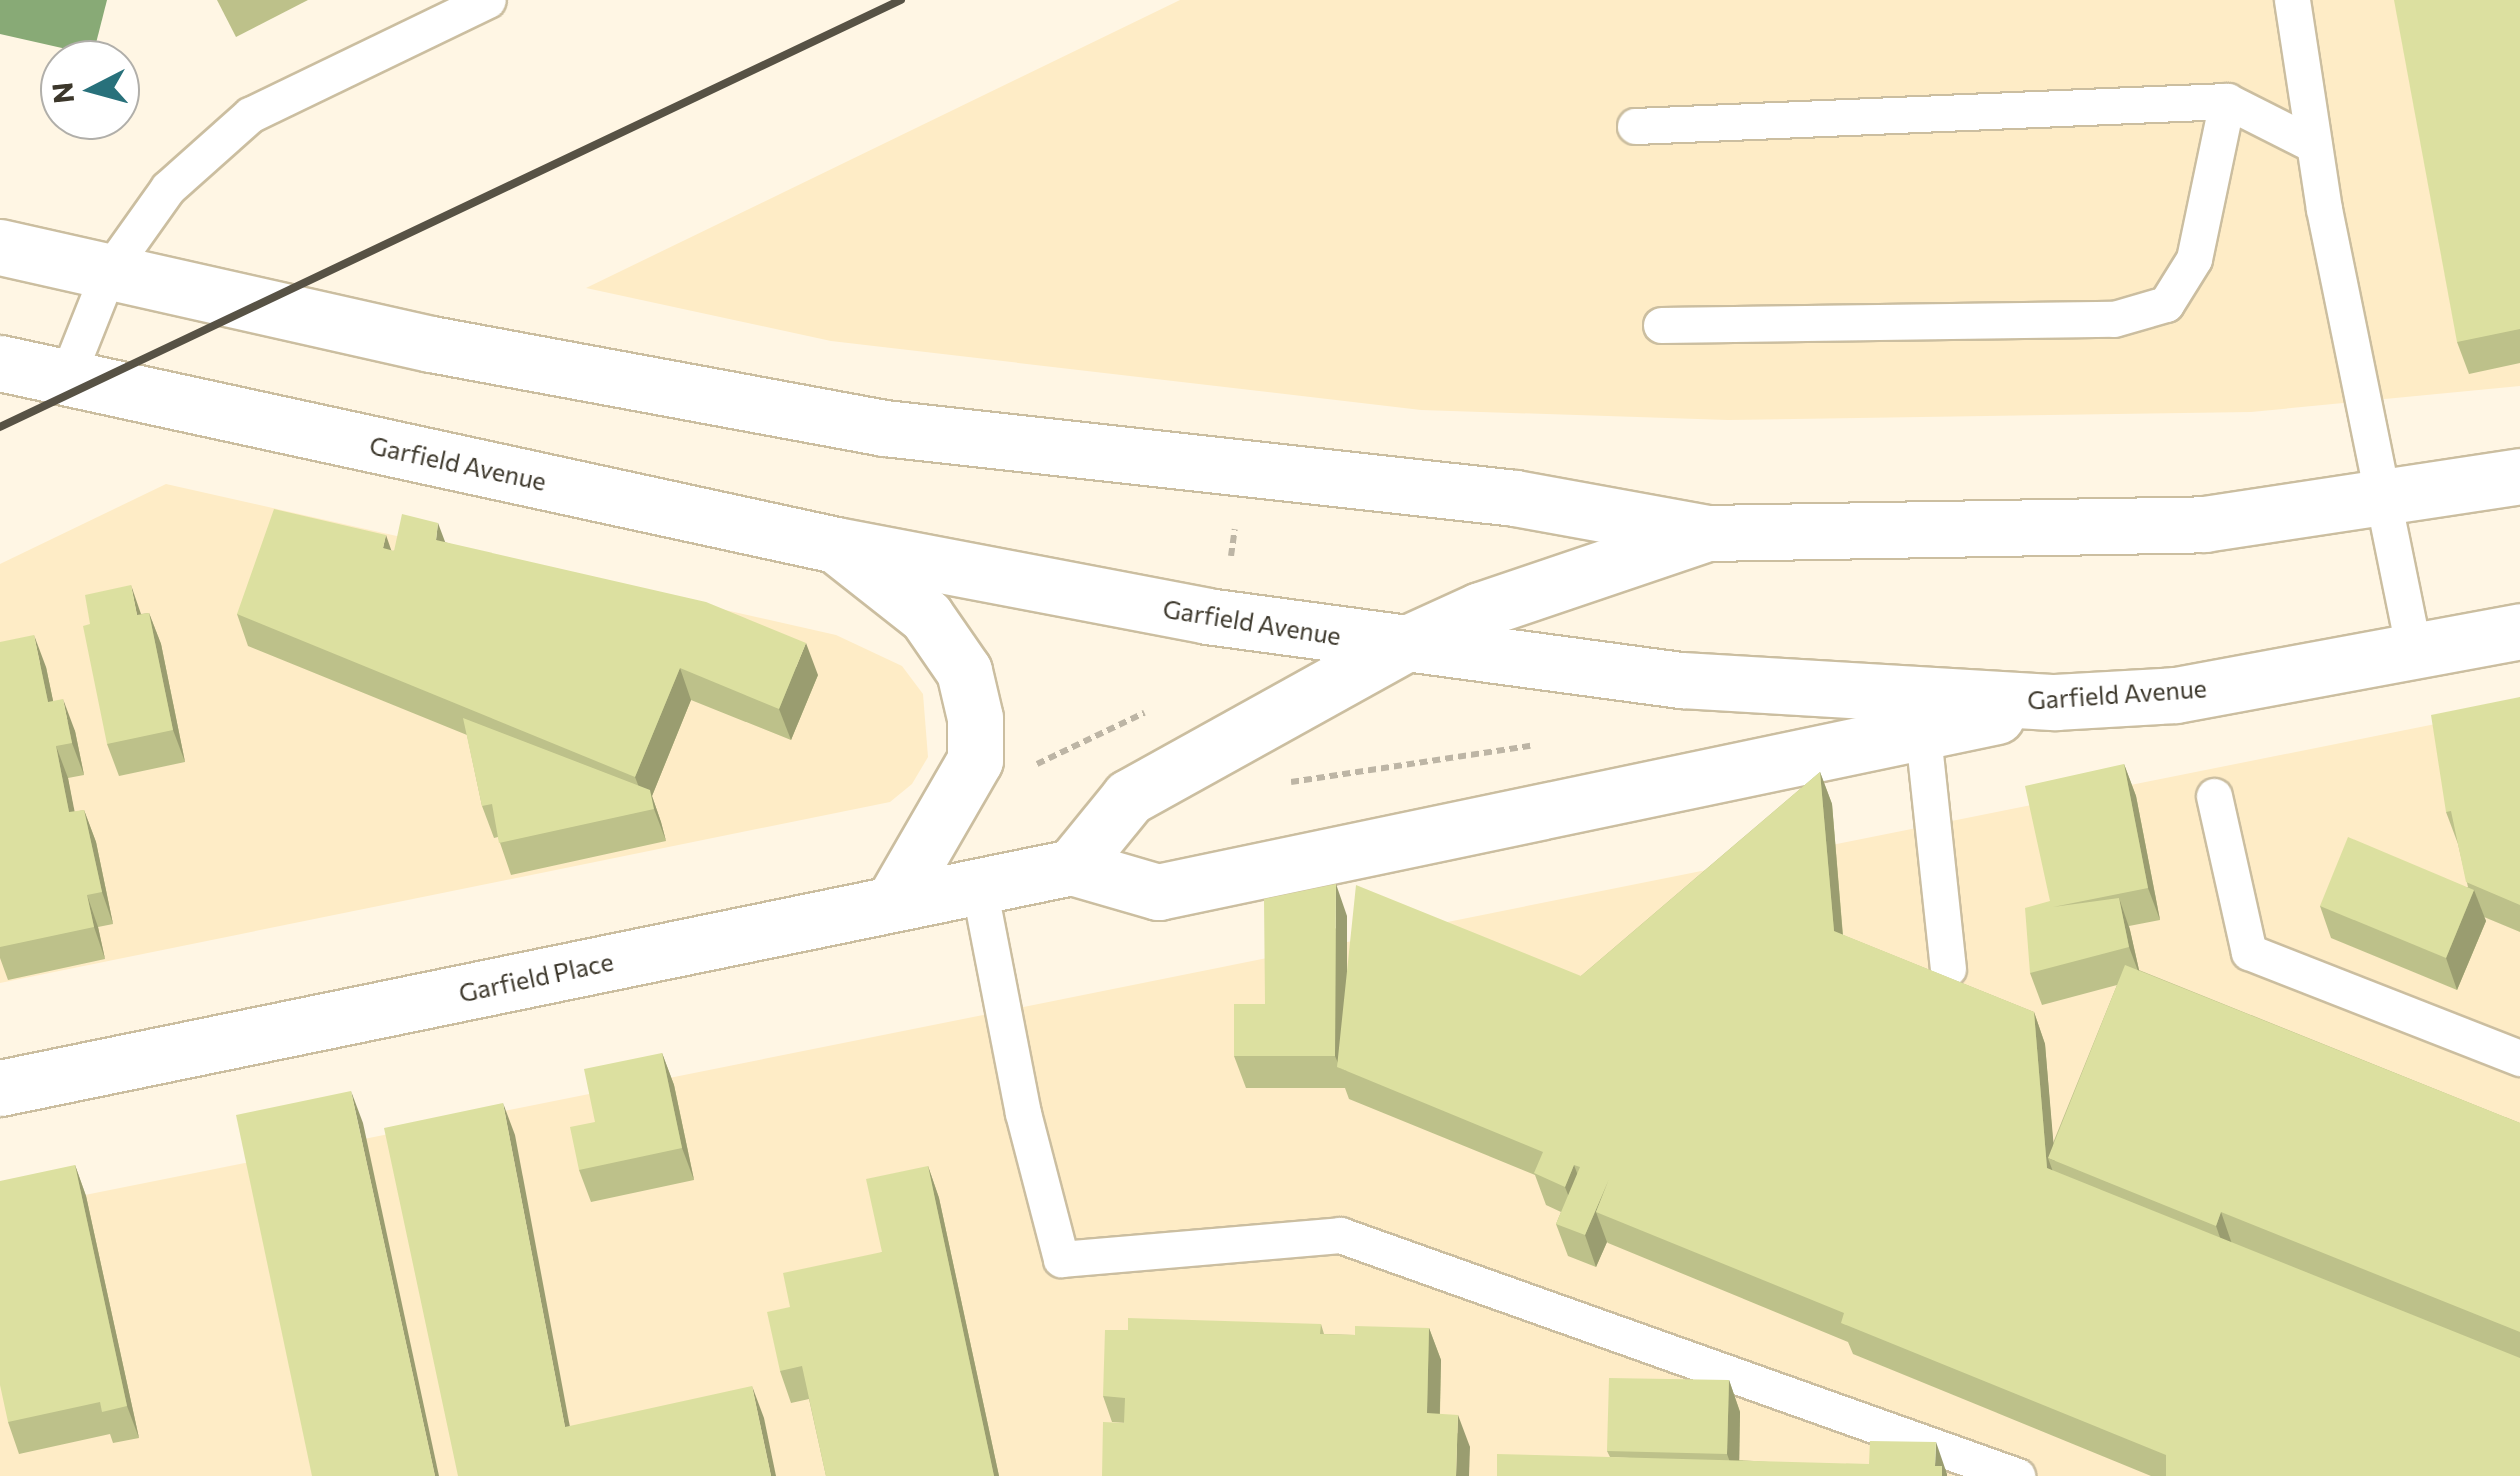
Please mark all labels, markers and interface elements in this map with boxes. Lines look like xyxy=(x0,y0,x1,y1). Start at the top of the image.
north arrow xyxy=(40,40,140,140)
text: N xyxy=(44,81,80,105)
street label: Garfield Avenue xyxy=(367,430,549,496)
street label: Garfield Avenue xyxy=(1161,593,1343,651)
street label: Garfield Avenue xyxy=(2026,673,2208,715)
street label: Garfield Place xyxy=(456,946,616,1008)

